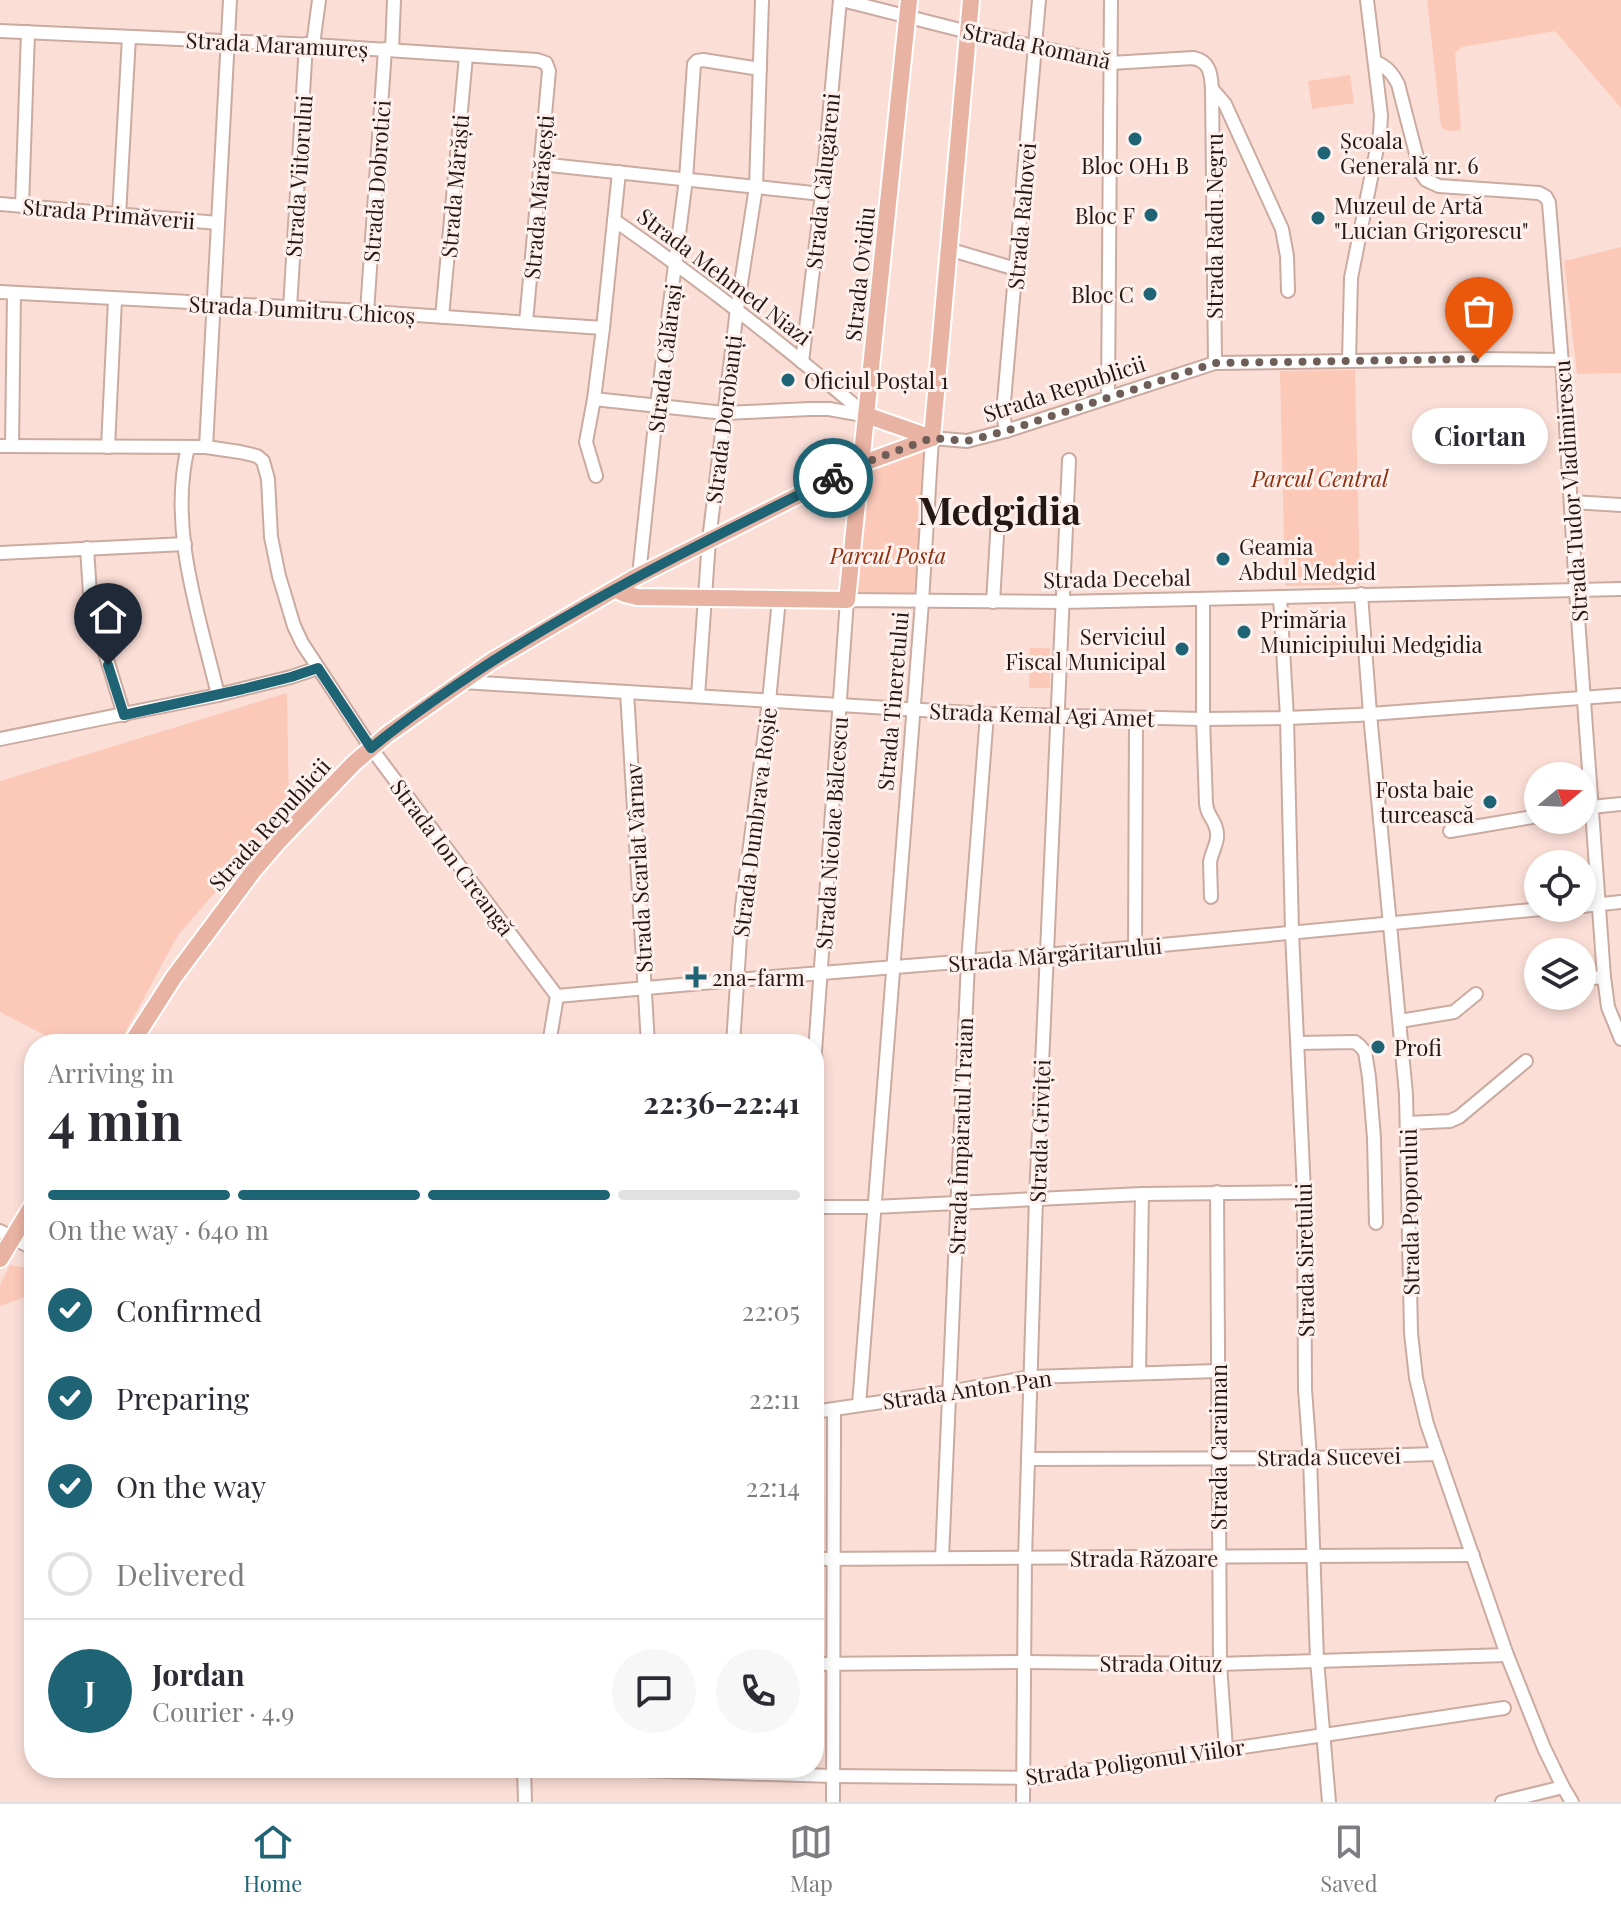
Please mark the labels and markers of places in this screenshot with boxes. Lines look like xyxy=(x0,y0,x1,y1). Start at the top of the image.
place label: Școala Generală nr. 6 xyxy=(1340,125,1479,180)
marker: Bloc OH1 B xyxy=(1126,130,1144,148)
marker: Școala Generală nr. 6 xyxy=(1315,144,1333,162)
place label: Bloc OH1 B xyxy=(1081,150,1189,180)
place label: Muzeul de Artă "Lucian Grigorescu" xyxy=(1334,190,1528,245)
place label: Bloc F xyxy=(1075,200,1135,230)
marker: Bloc F xyxy=(1142,206,1160,224)
marker: Muzeul de Artă "Lucian Grigorescu" xyxy=(1309,209,1327,227)
pin xyxy=(1445,277,1513,359)
place label: Bloc C xyxy=(1071,279,1134,309)
marker: Bloc C xyxy=(1141,285,1159,303)
place label: Oficiul Poștal 1 xyxy=(804,365,949,395)
marker: Oficiul Poștal 1 xyxy=(779,371,797,389)
callout: Ciortan xyxy=(1411,407,1547,463)
place label: Geamia Abdul Medgid xyxy=(1238,531,1376,586)
marker: Geamia Abdul Medgid xyxy=(1214,550,1232,568)
pin xyxy=(74,583,142,665)
place label: Primăria Municipiului Medgidia xyxy=(1260,604,1482,659)
place label: Serviciul Fiscal Municipal xyxy=(1005,621,1166,676)
marker: Primăria Municipiului Medgidia xyxy=(1235,623,1253,641)
marker: Serviciul Fiscal Municipal xyxy=(1173,640,1191,658)
place label: Fosta baie turcească xyxy=(1375,774,1474,829)
marker: Fosta baie turcească xyxy=(1481,793,1499,811)
place label: 2na-farm xyxy=(712,962,805,992)
marker: 2na-farm xyxy=(687,968,705,986)
place label: Profi xyxy=(1394,1032,1442,1062)
marker: Profi xyxy=(1369,1038,1387,1056)

